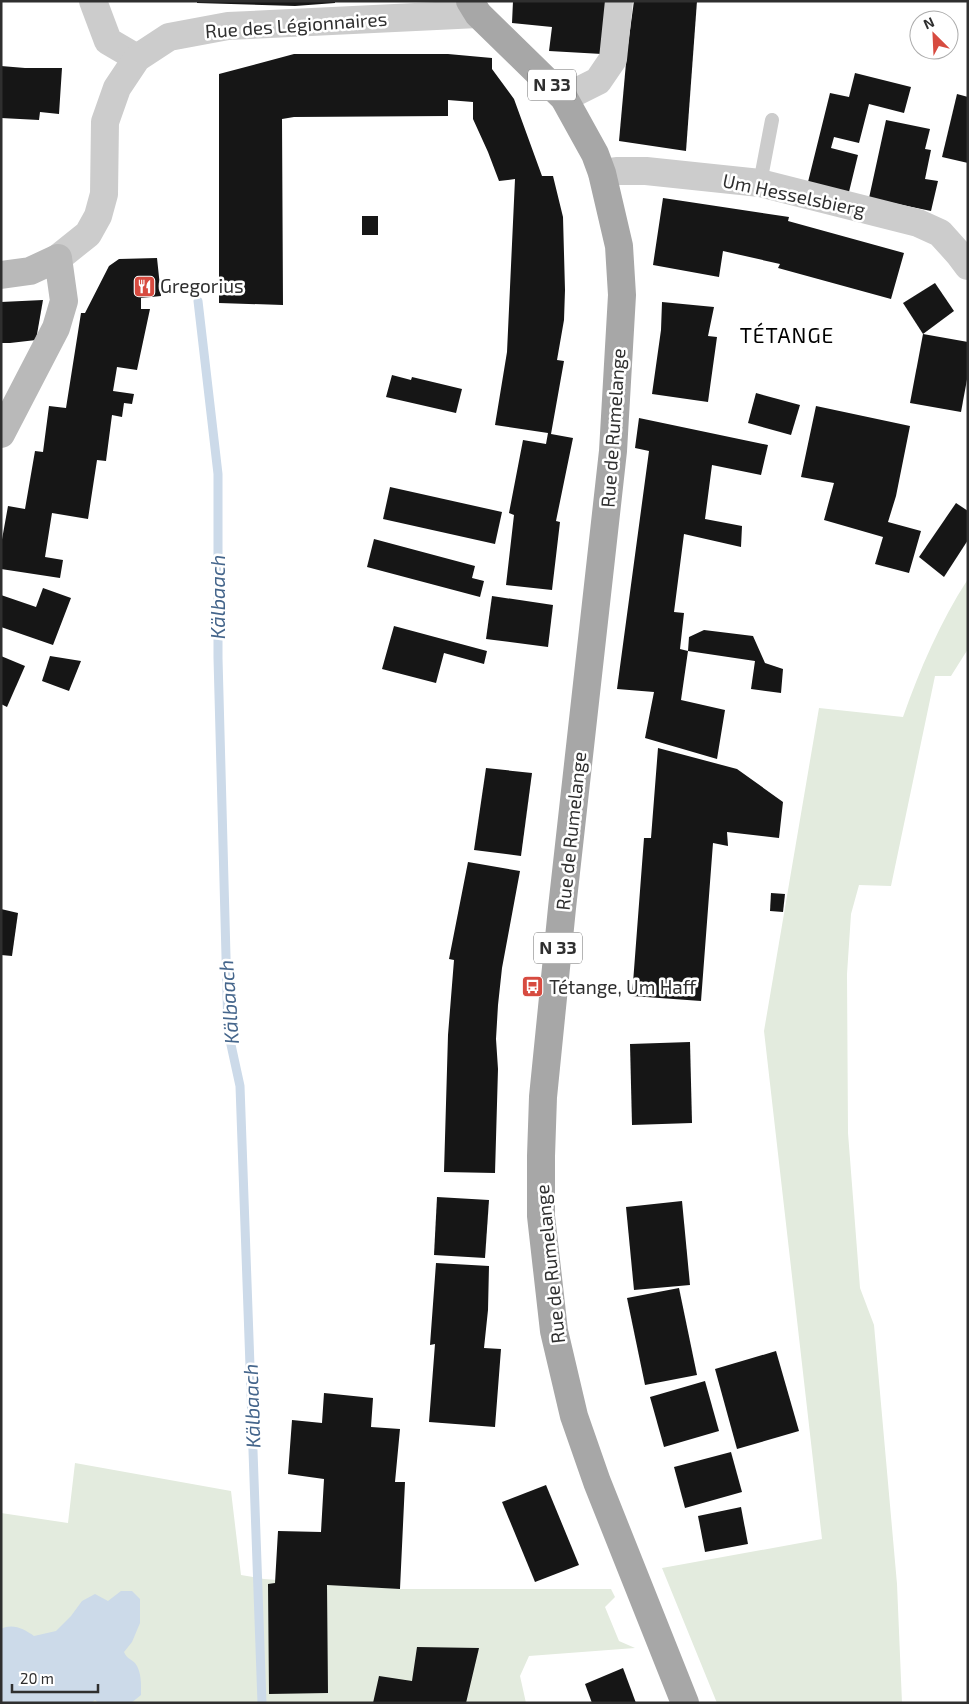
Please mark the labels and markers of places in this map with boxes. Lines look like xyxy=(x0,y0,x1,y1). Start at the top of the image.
restaurant icon: Gregorius xyxy=(132,274,156,298)
place label: Gregorius xyxy=(160,274,244,297)
bus stop icon: Tétange, Um Haff xyxy=(521,975,545,999)
place label: Tétange, Um Haff xyxy=(549,975,697,998)

